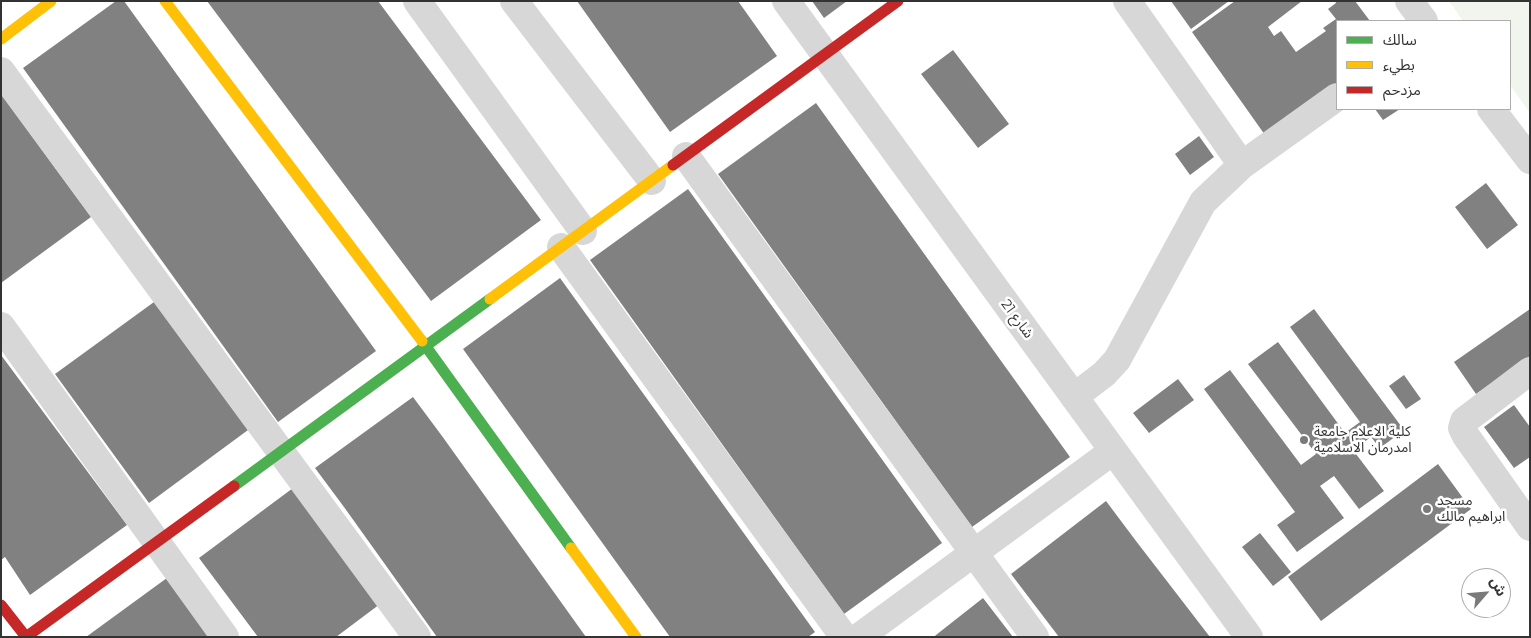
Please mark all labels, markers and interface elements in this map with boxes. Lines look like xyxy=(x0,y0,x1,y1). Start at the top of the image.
legend xyxy=(1336,20,1511,110)
text: سالك xyxy=(1383,30,1417,49)
text: بطيء xyxy=(1383,55,1415,74)
text: مزدحم xyxy=(1383,80,1421,99)
street label: شارع 21 xyxy=(997,296,1037,342)
place label: كلية الاعلام جامعة امدرمان الاسلامية xyxy=(1314,424,1412,457)
marker: كلية الاعلام جامعة امدرمان الاسلامية xyxy=(1298,434,1310,446)
place label: مسجد ابراهيم مالك xyxy=(1437,493,1505,526)
marker: مسجد ابراهيم مالك xyxy=(1421,503,1433,515)
north arrow xyxy=(1461,568,1511,618)
text: ش xyxy=(1486,574,1511,599)

